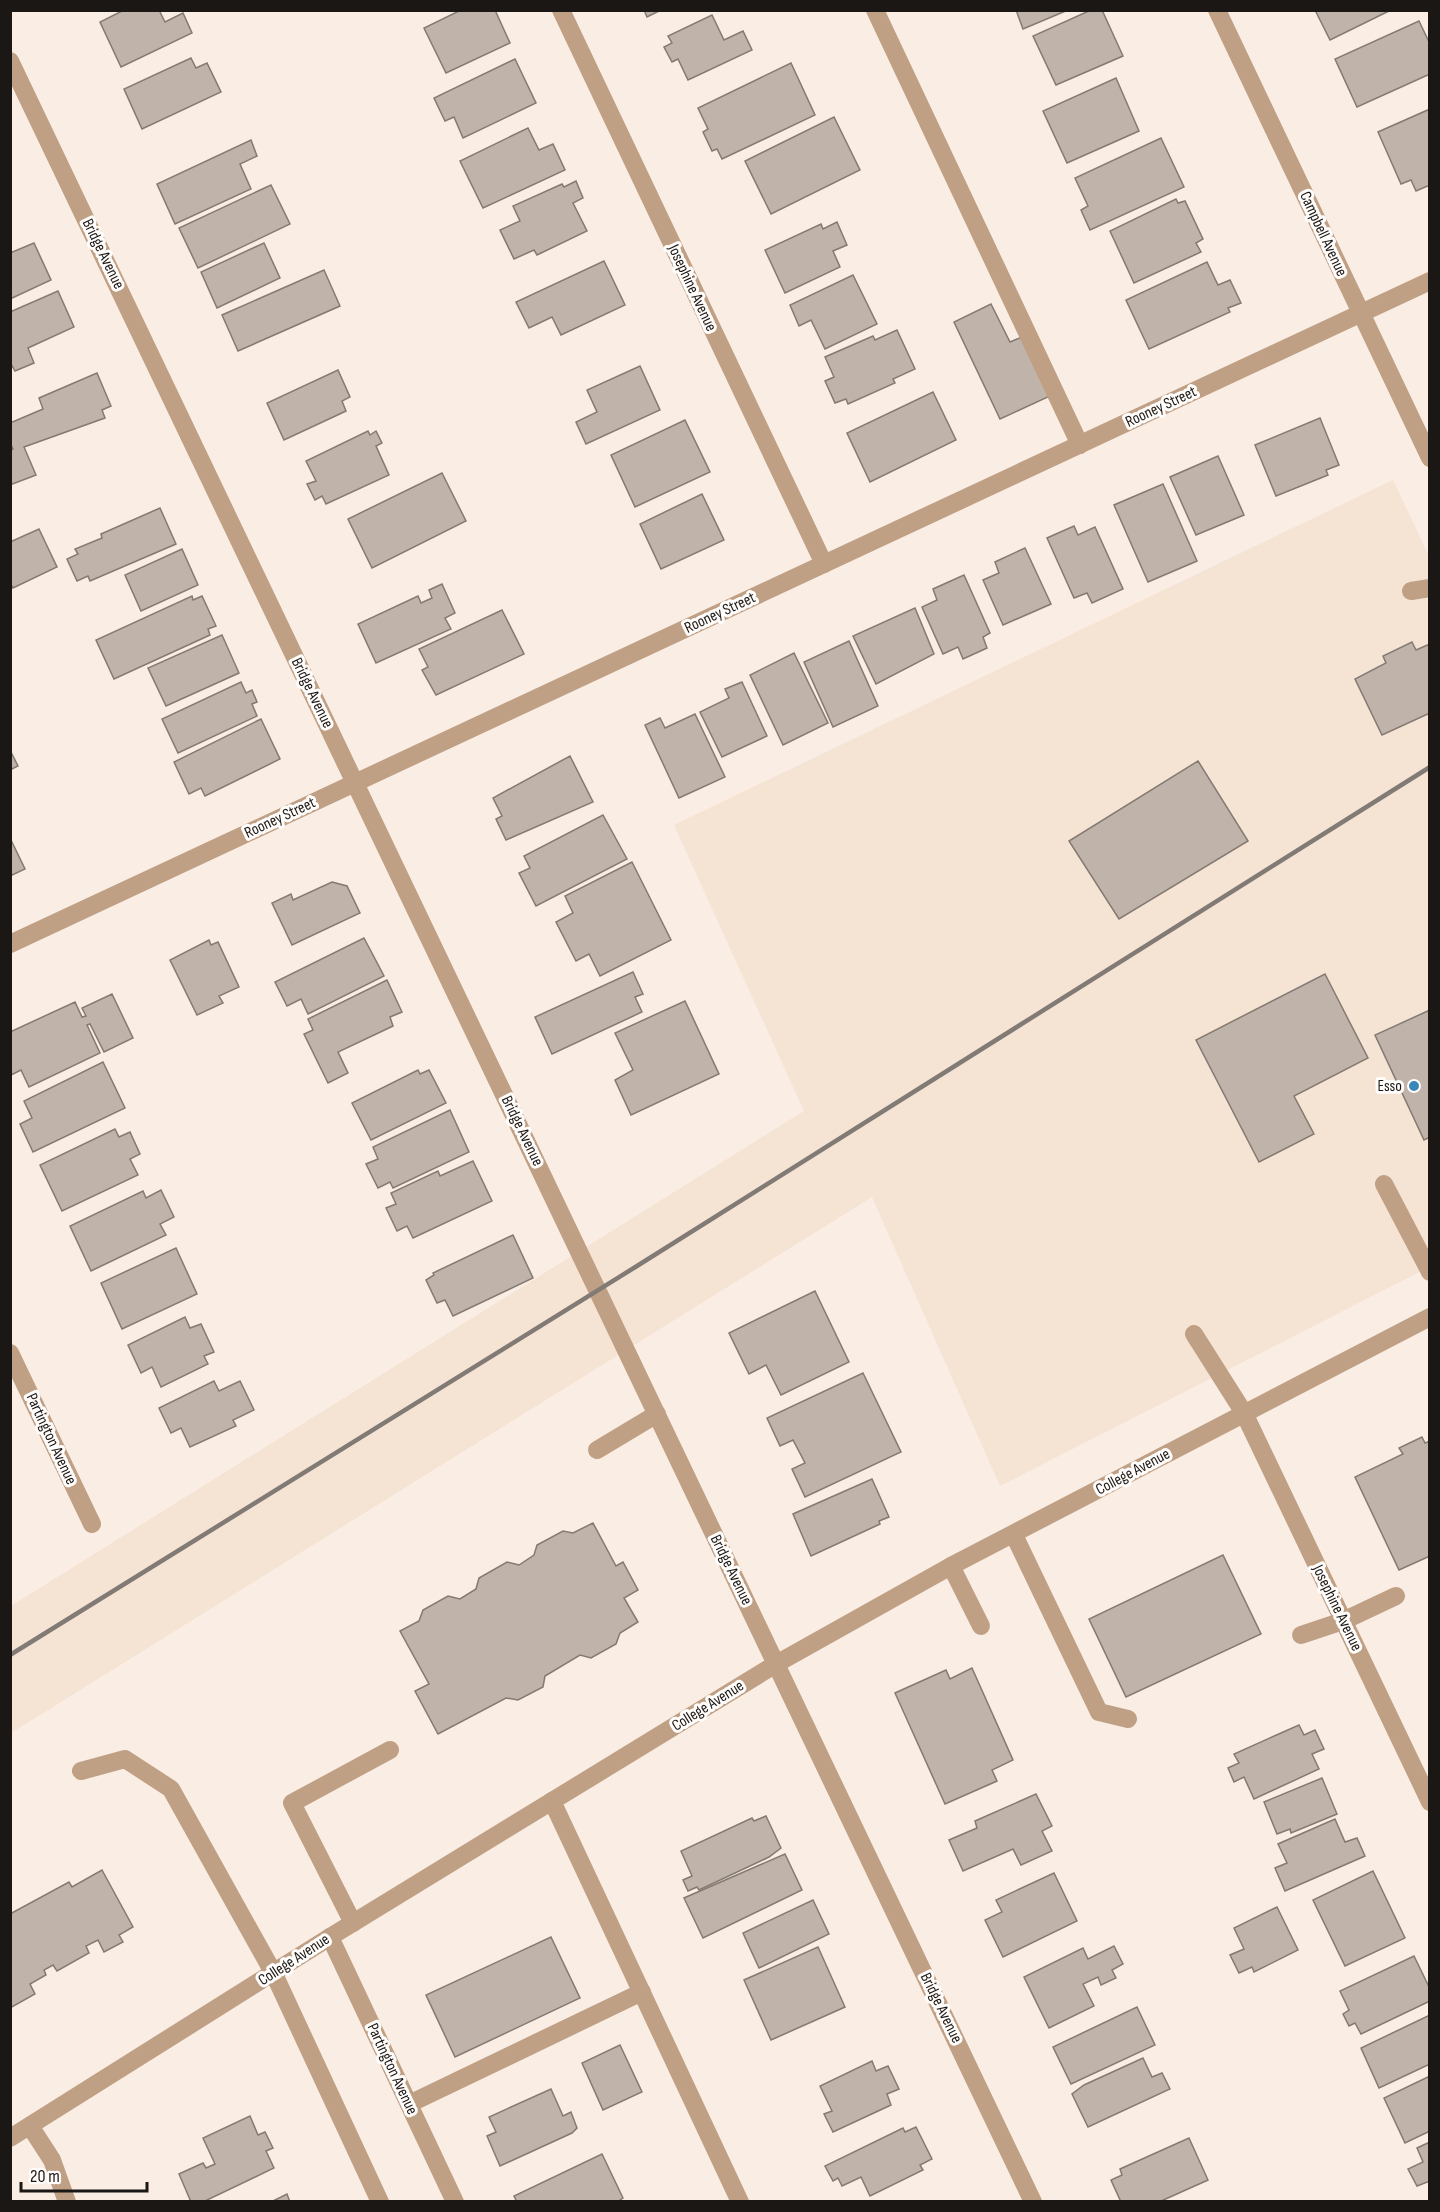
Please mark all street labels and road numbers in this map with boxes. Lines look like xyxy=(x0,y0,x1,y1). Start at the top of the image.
street label: Campbell Avenue xyxy=(1295,189,1351,279)
street label: Bridge Avenue xyxy=(78,216,128,292)
street label: Josephine Avenue xyxy=(663,241,720,334)
street label: Rooney Street xyxy=(1122,382,1200,432)
street label: Rooney Street xyxy=(681,588,759,638)
street label: Bridge Avenue xyxy=(287,655,337,731)
street label: Rooney Street xyxy=(241,793,319,843)
street label: Bridge Avenue xyxy=(497,1093,547,1169)
street label: Partington Avenue xyxy=(22,1390,80,1488)
street label: College Avenue xyxy=(1093,1445,1173,1499)
street label: Bridge Avenue xyxy=(706,1532,756,1608)
street label: Josephine Avenue xyxy=(1308,1561,1366,1654)
street label: College Avenue xyxy=(669,1676,747,1736)
street label: College Avenue xyxy=(255,1930,333,1990)
street label: Bridge Avenue xyxy=(916,1970,966,2046)
street label: Partington Avenue xyxy=(363,2020,421,2118)

